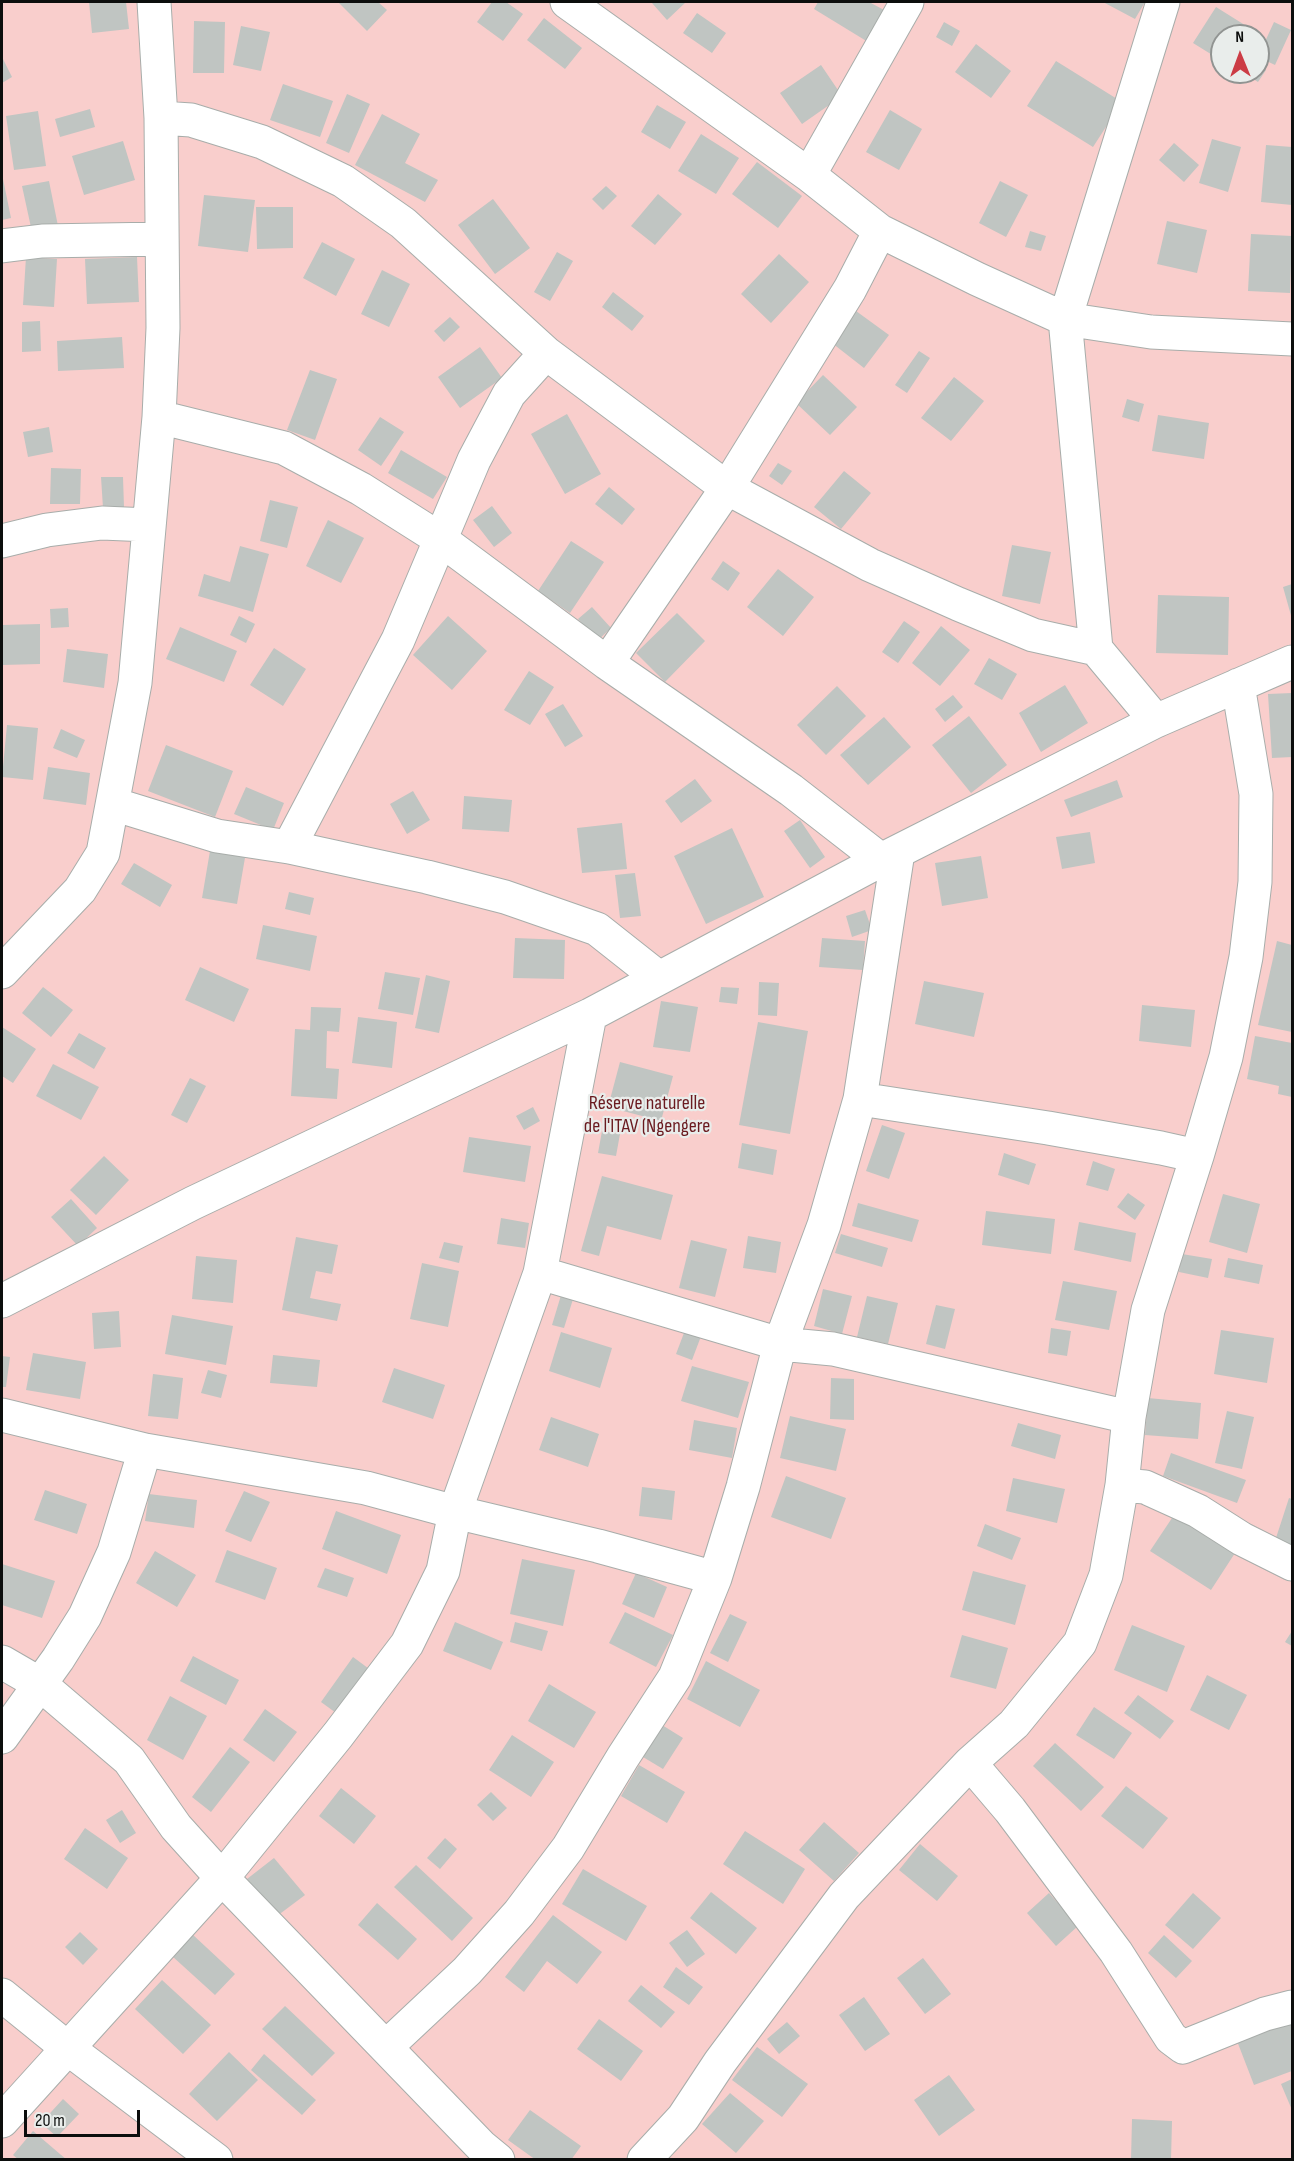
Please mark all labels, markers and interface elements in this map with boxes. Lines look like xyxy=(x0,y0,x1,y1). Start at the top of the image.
north arrow xyxy=(1210,24,1270,84)
text: N xyxy=(1235,28,1244,47)
park label: Réserve naturelle de l'ITAV (Ngengere xyxy=(584,1092,710,1139)
scale bar xyxy=(27,2098,142,2136)
text: 20 m xyxy=(35,2110,65,2131)

